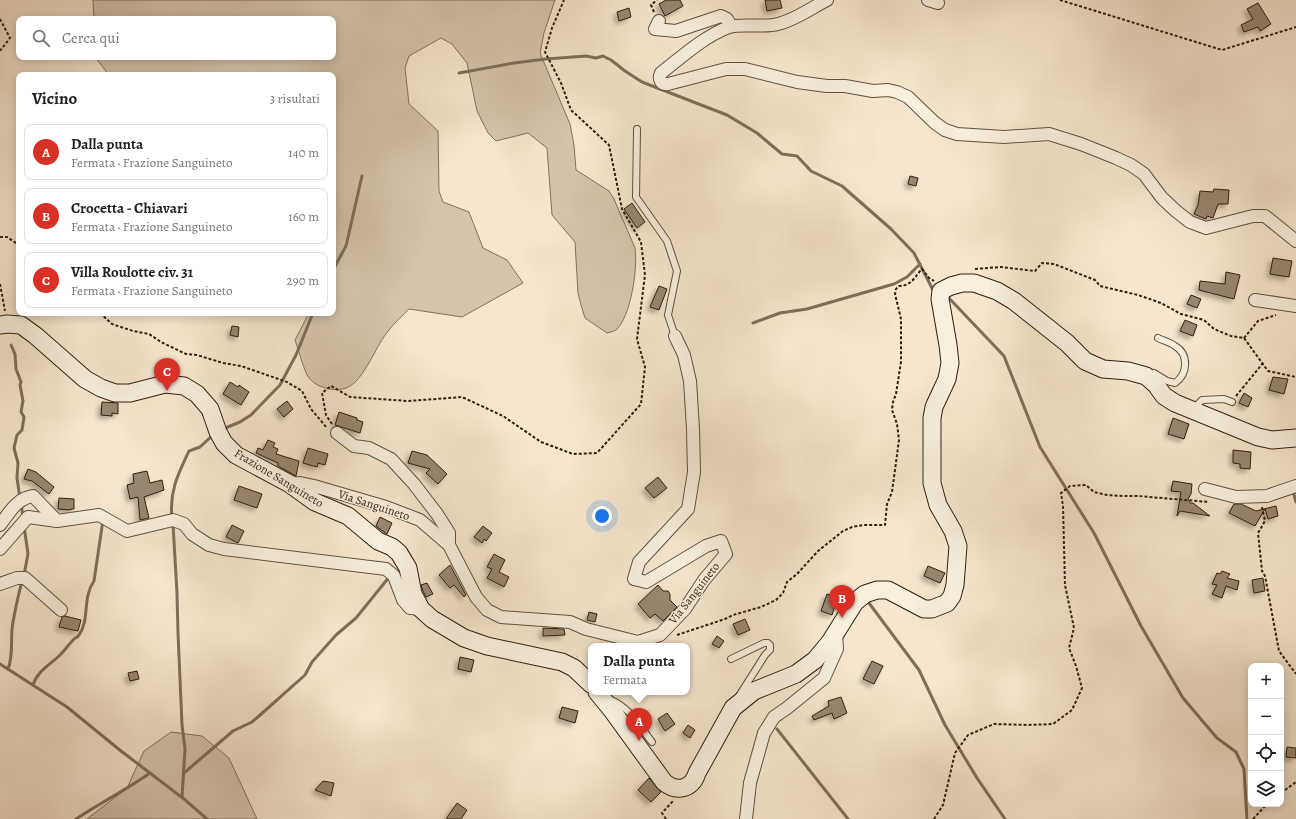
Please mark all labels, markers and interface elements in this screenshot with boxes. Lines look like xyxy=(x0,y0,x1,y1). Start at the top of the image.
search box xyxy=(16,16,336,60)
icon: search xyxy=(30,27,52,49)
text: Cerca qui xyxy=(62,28,120,48)
text: Vicino xyxy=(32,87,77,110)
text: 3 risultati xyxy=(270,90,320,107)
text: Dalla punta xyxy=(71,134,143,154)
text: A xyxy=(42,144,50,161)
text: 140 m xyxy=(288,144,319,161)
text: Fermata · Frazione Sanguineto xyxy=(71,154,233,171)
text: Crocetta - Chiavari xyxy=(71,198,188,218)
text: B xyxy=(42,208,50,225)
text: 160 m xyxy=(288,208,319,225)
text: Fermata · Frazione Sanguineto xyxy=(71,218,233,235)
text: Villa Roulotte civ. 31 xyxy=(71,262,193,282)
text: C xyxy=(42,272,50,289)
text: 290 m xyxy=(287,272,319,289)
text: Fermata · Frazione Sanguineto xyxy=(71,282,233,299)
pin: C xyxy=(154,358,180,391)
street label: Frazione Sanguineto xyxy=(231,445,327,511)
street label: Via Sanguineto xyxy=(335,486,412,524)
your location xyxy=(592,506,612,526)
street label: Via Sanguineto xyxy=(664,559,723,628)
pin: B xyxy=(829,585,855,618)
popup xyxy=(588,643,690,695)
text: Dalla punta xyxy=(603,651,675,671)
map controls xyxy=(1248,663,1284,807)
button: + xyxy=(1248,663,1284,699)
text: Fermata xyxy=(603,671,647,688)
button: − xyxy=(1248,699,1284,735)
pin: A xyxy=(626,708,652,741)
button: locate xyxy=(1248,735,1284,771)
button: layers xyxy=(1248,771,1284,807)

